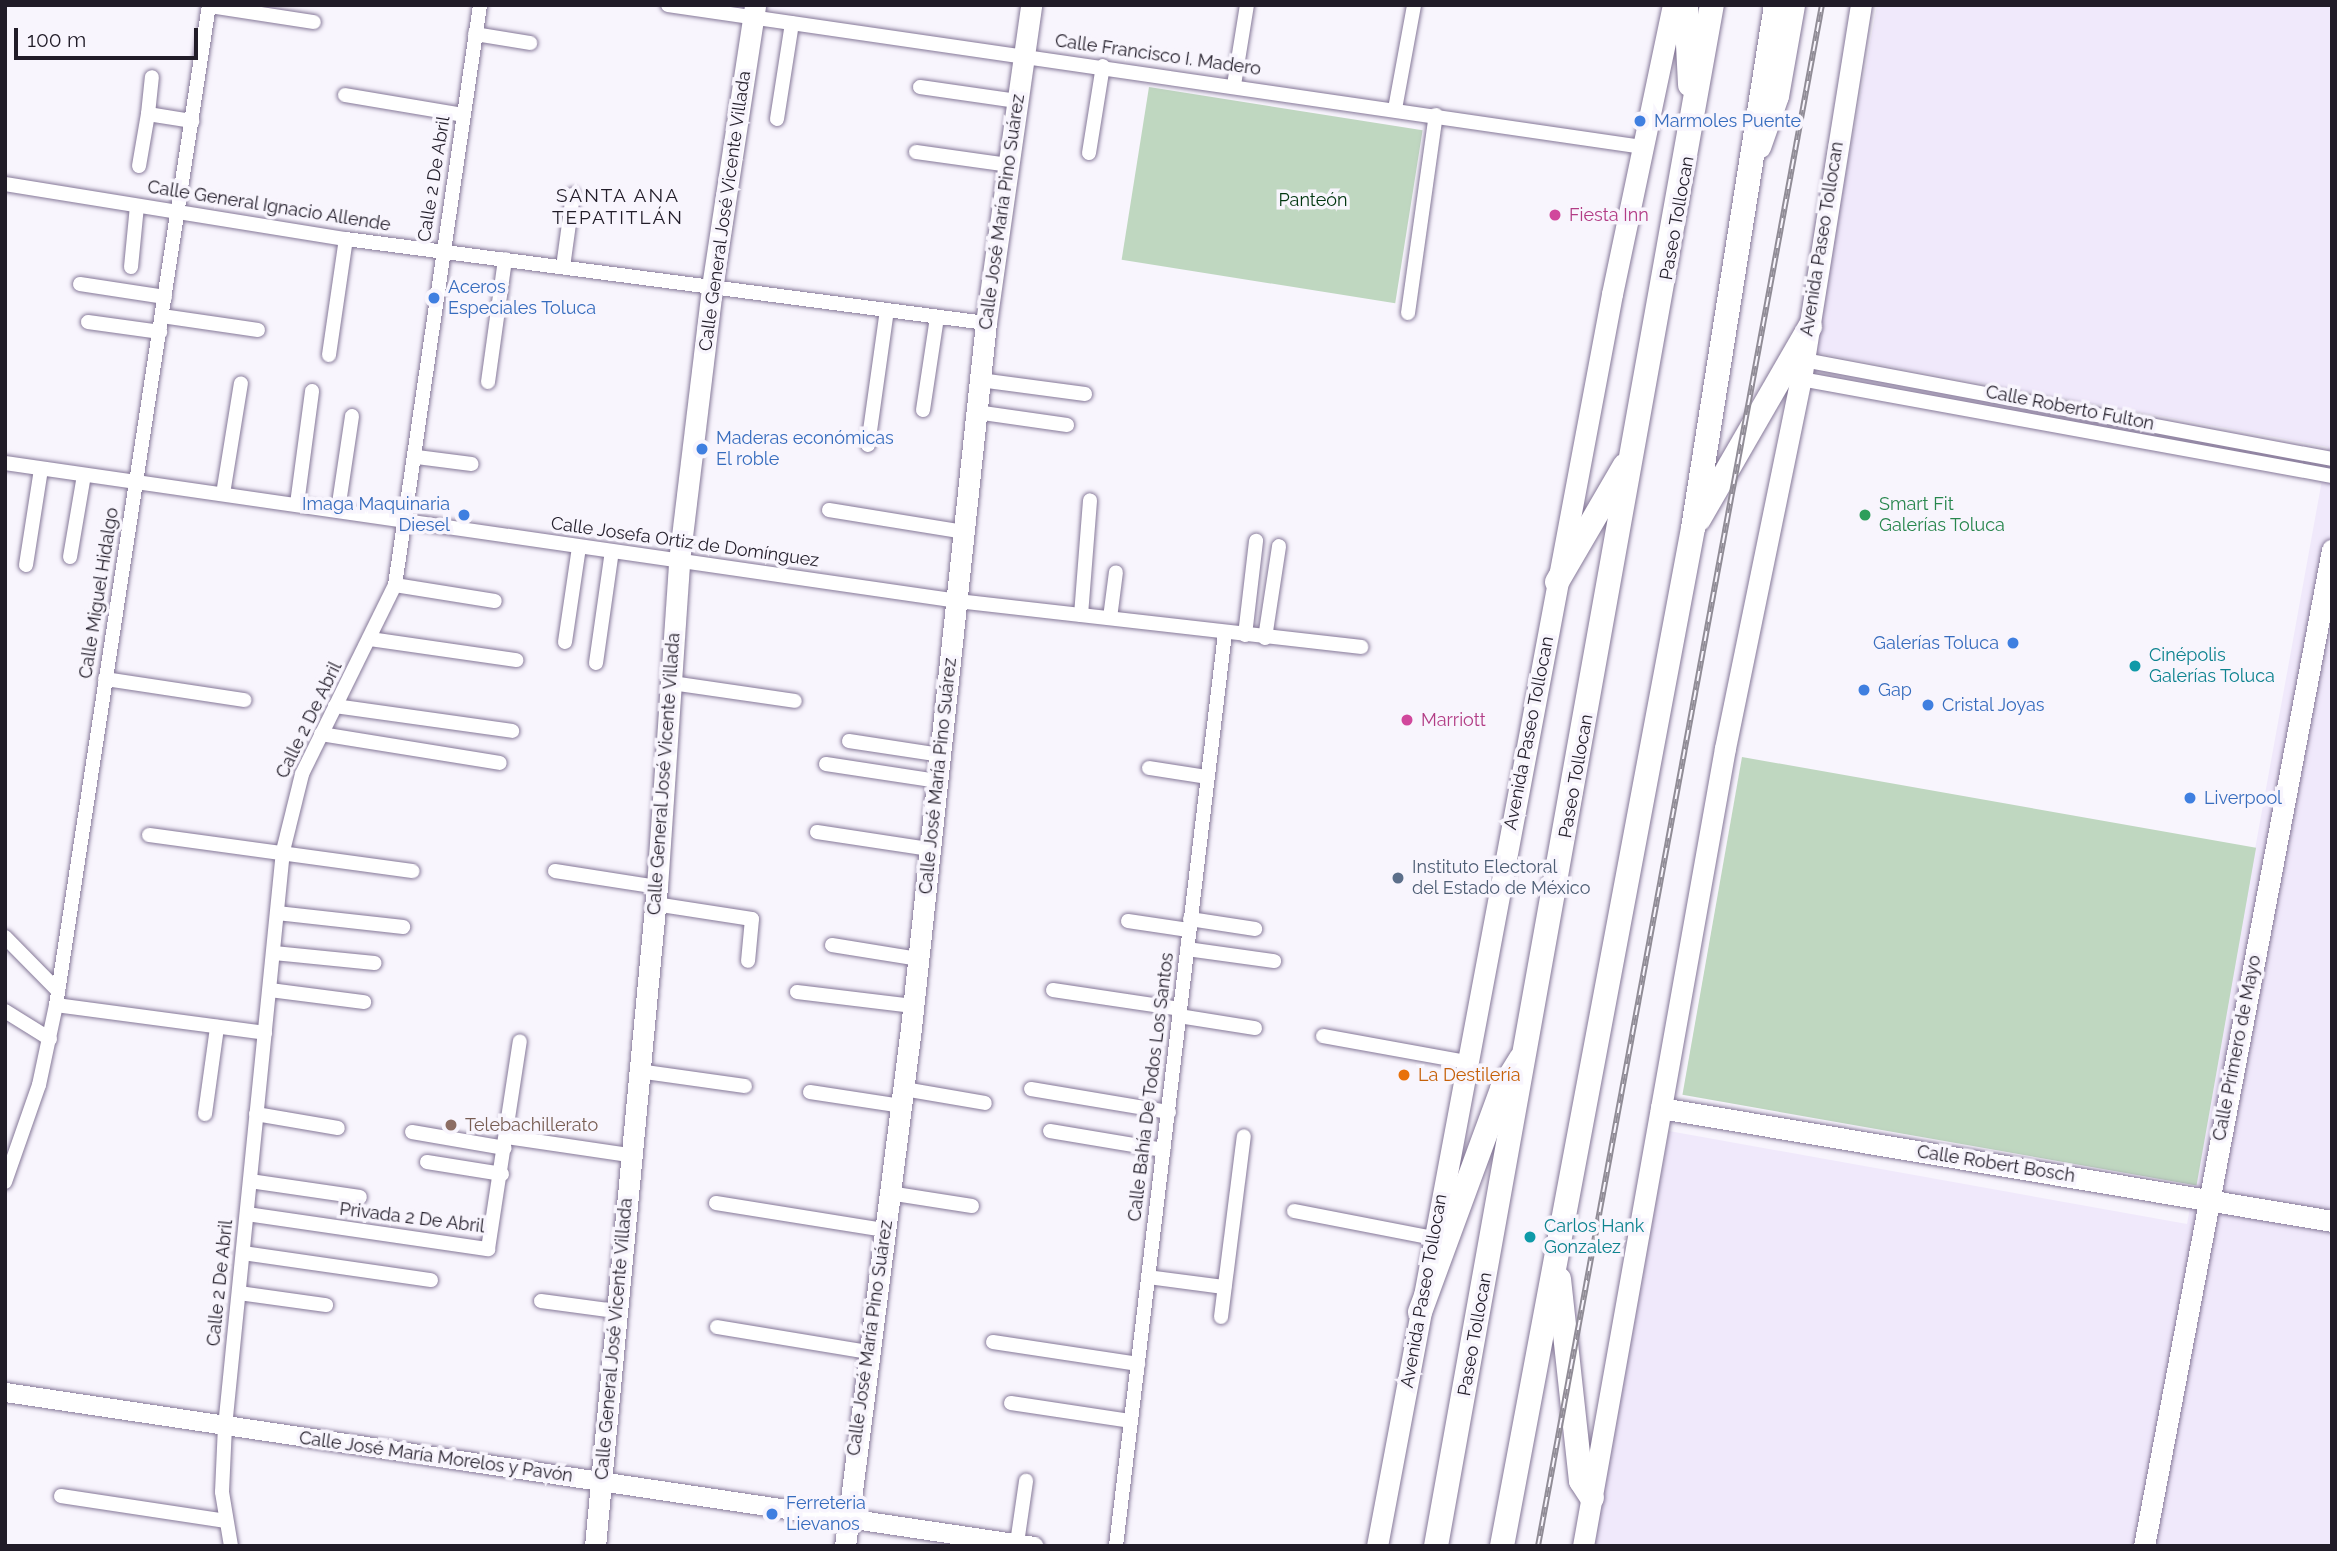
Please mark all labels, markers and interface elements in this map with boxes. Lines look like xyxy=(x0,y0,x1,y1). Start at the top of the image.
scale bar xyxy=(18,14,201,58)
text: 100 m xyxy=(27,27,86,52)
street label: Calle Francisco I. Madero xyxy=(1054,30,1262,80)
street label: Calle General José Vicente Villada xyxy=(694,68,756,354)
street label: Calle José María Pino Suárez xyxy=(975,93,1029,331)
place label: Marmoles Puente xyxy=(1654,110,1801,132)
marker: Marmoles Puente xyxy=(1632,113,1648,129)
street label: Calle 2 De Abril xyxy=(413,114,455,244)
street label: Avenida Paseo Tollocan xyxy=(1796,140,1848,338)
street label: Paseo Tollocan xyxy=(1655,154,1699,282)
street label: Calle General Ignacio Allende xyxy=(145,176,393,236)
district label: SANTA ANA TEPATITLÁN xyxy=(553,185,683,229)
park label: Panteón xyxy=(1279,189,1347,211)
place label: Fiesta Inn xyxy=(1569,204,1649,226)
marker: Fiesta Inn xyxy=(1547,207,1563,223)
place label: Aceros Especiales Toluca xyxy=(448,277,597,320)
marker: Aceros Especiales Toluca xyxy=(426,290,442,306)
street label: Calle Roberto Fulton xyxy=(1984,381,2156,435)
place label: Maderas económicas El roble xyxy=(716,428,894,471)
marker: Maderas económicas El roble xyxy=(694,441,710,457)
place label: Imaga Maquinaria Diesel xyxy=(302,494,450,536)
place label: Smart Fit Galerías Toluca xyxy=(1879,494,2005,536)
street label: Calle Miguel Hidalgo xyxy=(75,506,123,680)
marker: Imaga Maquinaria Diesel xyxy=(456,507,472,523)
marker: Smart Fit Galerías Toluca xyxy=(1857,507,1873,523)
street label: Calle Josefa Ortiz de Domínguez xyxy=(549,512,821,572)
street label: Calle General José Vicente Villada xyxy=(643,631,685,917)
place label: Galerías Toluca xyxy=(1873,632,1999,654)
street label: Avenida Paseo Tollocan xyxy=(1500,634,1558,832)
marker: Galerías Toluca xyxy=(2005,635,2021,651)
place label: Cinépolis Galerías Toluca xyxy=(2149,645,2275,688)
street label: Calle José María Pino Suárez xyxy=(915,657,961,895)
street label: Calle 2 De Abril xyxy=(271,658,347,782)
marker: Cinépolis Galerías Toluca xyxy=(2127,658,2143,674)
place label: Gap xyxy=(1878,679,1912,701)
marker: Gap xyxy=(1856,682,1872,698)
place label: Cristal Joyas xyxy=(1942,694,2045,716)
marker: Cristal Joyas xyxy=(1920,697,1936,713)
place label: Marriott xyxy=(1421,709,1486,731)
marker: Marriott xyxy=(1399,712,1415,728)
street label: Paseo Tollocan xyxy=(1554,712,1598,840)
place label: Liverpool xyxy=(2204,787,2282,809)
marker: Liverpool xyxy=(2182,790,2198,806)
place label: Instituto Electoral del Estado de México xyxy=(1412,857,1591,900)
marker: Instituto Electoral del Estado de México xyxy=(1390,870,1406,886)
street label: Calle Bahía De Todos Los Santos xyxy=(1124,951,1178,1223)
street label: Calle Primero de Mayo xyxy=(2208,953,2266,1143)
place label: La Destilería xyxy=(1418,1064,1520,1086)
marker: La Destilería xyxy=(1396,1067,1412,1083)
place label: Telebachillerato xyxy=(465,1114,598,1136)
marker: Telebachillerato xyxy=(443,1117,459,1133)
street label: Calle Robert Bosch xyxy=(1915,1141,2077,1187)
street label: Avenida Paseo Tollocan xyxy=(1396,1192,1452,1390)
street label: Calle General José Vicente Villada xyxy=(591,1196,637,1482)
street label: Privada 2 De Abril xyxy=(338,1198,486,1238)
place label: Carlos Hank Gonzalez xyxy=(1544,1216,1644,1258)
street label: Calle 2 De Abril xyxy=(203,1218,237,1348)
street label: Calle José María Pino Suárez xyxy=(843,1219,897,1457)
marker: Carlos Hank Gonzalez xyxy=(1522,1229,1538,1245)
street label: Paseo Tollocan xyxy=(1453,1270,1497,1398)
street label: Calle José María Morelos y Pavón xyxy=(297,1427,575,1487)
place label: Ferreteria Lievanos xyxy=(786,1493,866,1536)
marker: Ferreteria Lievanos xyxy=(764,1506,780,1522)

